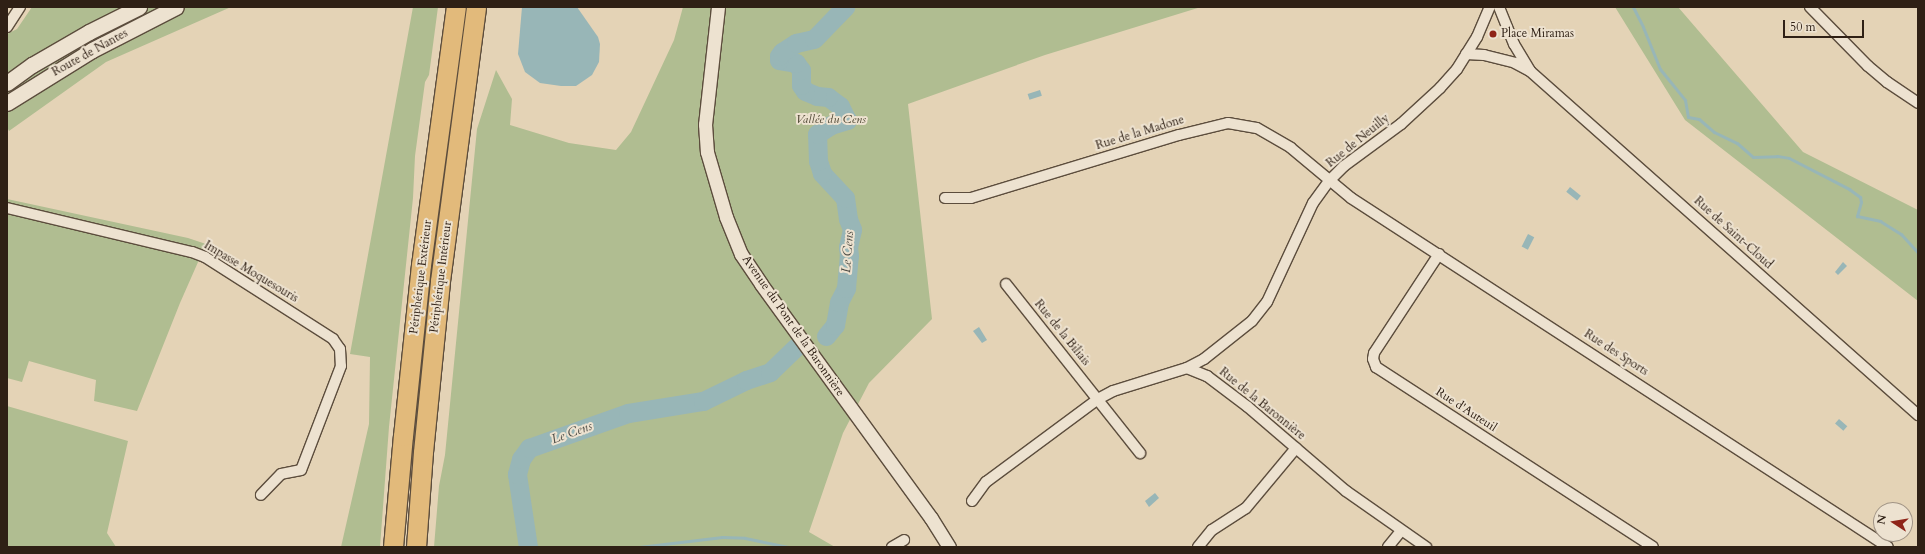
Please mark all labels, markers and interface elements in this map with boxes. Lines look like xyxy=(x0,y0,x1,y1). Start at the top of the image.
scale bar xyxy=(1785,12,1866,38)
text: 50 m xyxy=(1790,19,1816,35)
street label: Route de Nantes xyxy=(50,26,130,80)
place label: Place Miramas xyxy=(1501,27,1574,41)
marker: Place Miramas xyxy=(1488,29,1498,39)
street label: Rue de Neuilly xyxy=(1324,111,1392,171)
park label: Vallée du Cens xyxy=(796,113,866,127)
street label: Rue de la Madone xyxy=(1094,113,1186,153)
street label: Rue de Saint-Cloud xyxy=(1691,194,1775,272)
street label: Périphérique Extérieur xyxy=(407,219,435,335)
street label: Périphérique Intérieur xyxy=(427,220,455,334)
water label: Le Cens xyxy=(839,230,857,274)
street label: Impasse Moquesouris xyxy=(201,238,301,306)
street label: Avenue du Pont de la Baronnière xyxy=(739,253,847,399)
street label: Rue de la Biliais xyxy=(1031,297,1093,369)
street label: Rue des Sports xyxy=(1581,327,1651,379)
street label: Rue de la Baronnière xyxy=(1216,365,1308,443)
street label: Rue d'Auteuil xyxy=(1433,385,1499,435)
water label: Le Cens xyxy=(549,418,595,448)
north arrow xyxy=(1873,502,1913,542)
text: N xyxy=(1873,513,1890,526)

